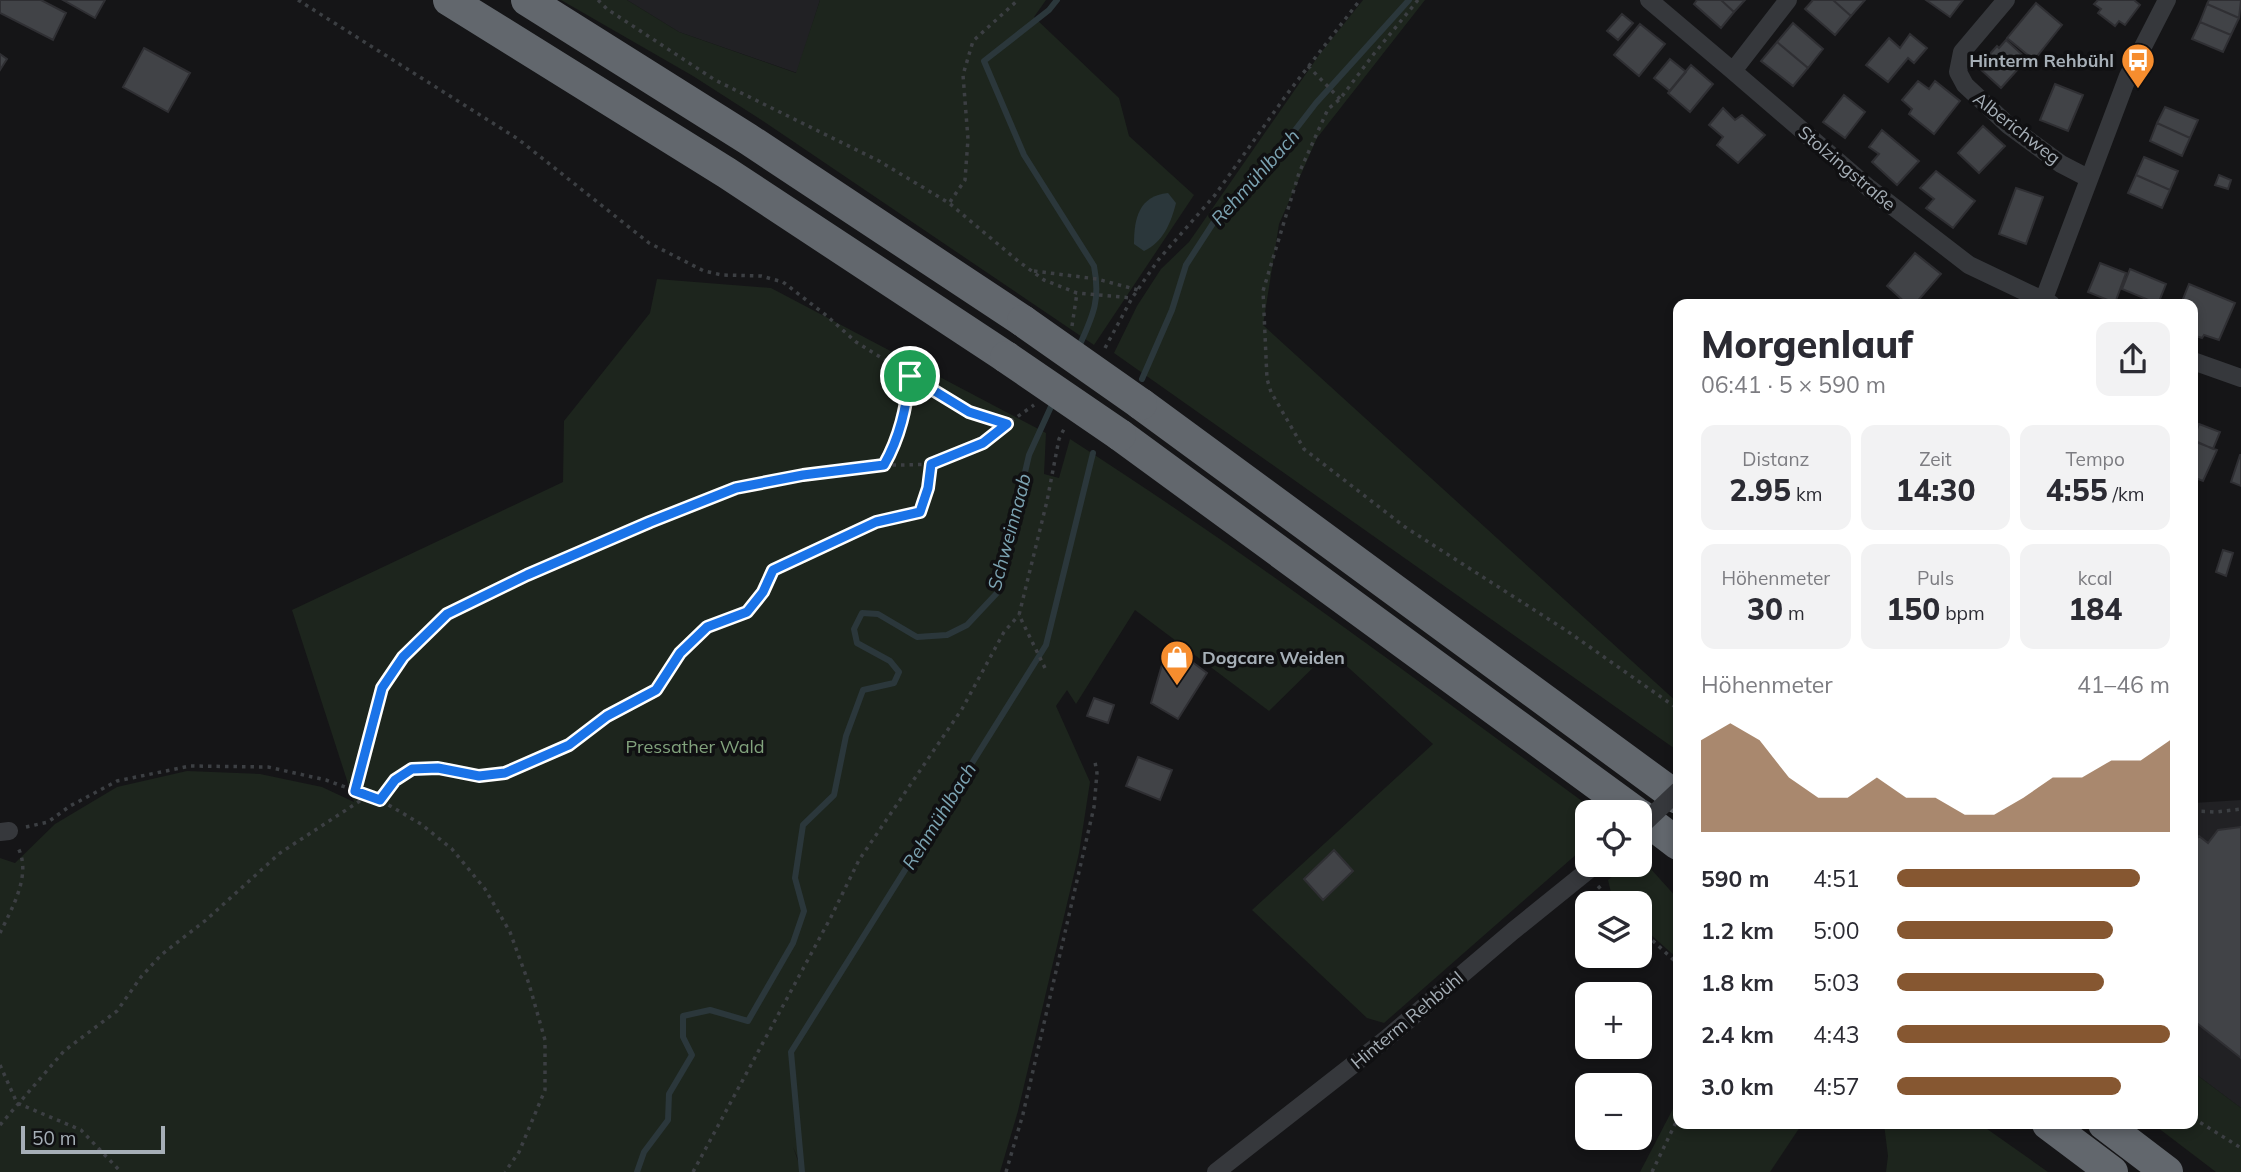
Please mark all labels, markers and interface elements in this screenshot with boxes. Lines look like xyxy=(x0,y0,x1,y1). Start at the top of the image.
bus stop icon: Hinterm Rehbühl xyxy=(2119,41,2157,90)
place label: Hinterm Rehbühl xyxy=(1969,49,2114,72)
street label: Alberichweg xyxy=(1969,87,2065,169)
street label: Stolzingstraße xyxy=(1793,120,1901,216)
water label: Rehmühlbach xyxy=(1206,124,1304,230)
text: Morgenlauf xyxy=(1701,320,1913,368)
button: share xyxy=(2096,322,2170,396)
pin xyxy=(880,346,940,406)
icon: arrive xyxy=(891,357,929,395)
text: 06:41 · 5 × 590 m xyxy=(1701,370,1886,399)
text: Distanz xyxy=(1742,447,1809,471)
text: Zeit xyxy=(1919,447,1952,471)
text: Tempo xyxy=(2066,447,2125,471)
water label: Schweinnaab xyxy=(982,471,1036,593)
text: 2.95 xyxy=(1729,471,1791,509)
text: 14:30 xyxy=(1896,471,1975,509)
text: 4:55 xyxy=(2046,471,2108,509)
text: km xyxy=(1791,482,1822,506)
text: /km xyxy=(2108,482,2144,506)
text: Höhenmeter xyxy=(1721,566,1830,590)
text: Puls xyxy=(1917,566,1954,590)
text: kcal xyxy=(2078,566,2113,590)
text: 30 xyxy=(1747,590,1783,628)
text: 150 xyxy=(1886,590,1940,628)
text: 184 xyxy=(2068,590,2122,628)
text: m xyxy=(1783,601,1805,625)
text: bpm xyxy=(1940,601,1985,625)
shop icon: Dogcare Weiden xyxy=(1158,638,1196,687)
place label: Dogcare Weiden xyxy=(1202,646,1345,669)
text: Höhenmeter xyxy=(1701,670,1833,699)
text: 41–46 m xyxy=(2077,670,2170,699)
park label: Pressather Wald xyxy=(625,735,765,758)
water label: Rehmühlbach xyxy=(897,758,981,874)
map controls xyxy=(1575,800,1652,1150)
button: locate xyxy=(1575,800,1652,877)
text: 590 m xyxy=(1701,864,1769,893)
text: 4:51 xyxy=(1813,864,1860,893)
button: layers xyxy=(1575,891,1652,968)
text: 1.2 km xyxy=(1701,916,1774,945)
text: 5:00 xyxy=(1813,916,1860,945)
street label: Hinterm Rehbühl xyxy=(1346,966,1468,1074)
text: 1.8 km xyxy=(1701,968,1774,997)
text: 5:03 xyxy=(1813,968,1860,997)
button: + xyxy=(1575,982,1652,1059)
text: 2.4 km xyxy=(1701,1020,1774,1049)
text: 4:43 xyxy=(1813,1020,1860,1049)
text: 3.0 km xyxy=(1701,1072,1774,1101)
text: 4:57 xyxy=(1813,1072,1860,1101)
button: − xyxy=(1575,1073,1652,1150)
scale bar xyxy=(21,1123,164,1155)
text: 50 m xyxy=(32,1126,76,1150)

